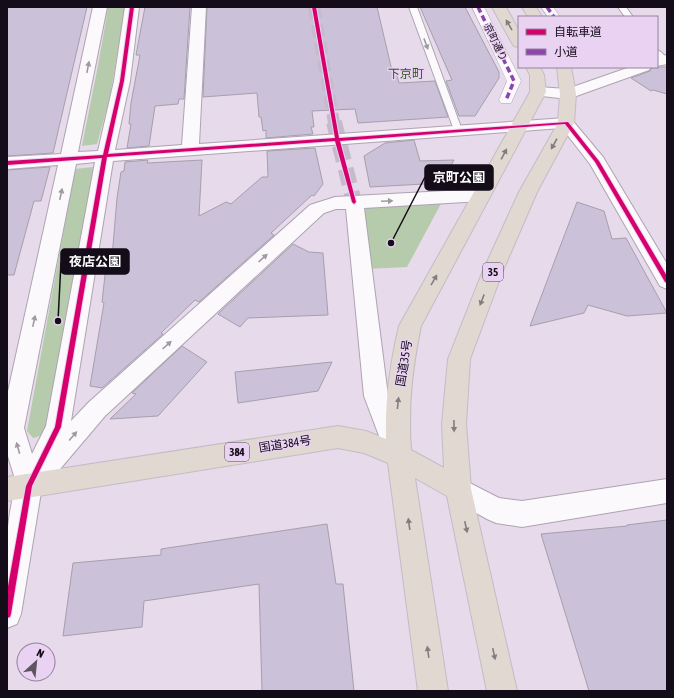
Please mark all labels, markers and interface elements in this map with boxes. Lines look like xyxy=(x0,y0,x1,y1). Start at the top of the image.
legend xyxy=(518,16,658,68)
one-way arrow xyxy=(505,19,512,31)
street label: 京町通り xyxy=(482,22,509,63)
text: 自転車道 xyxy=(554,25,602,39)
one-way arrow xyxy=(424,38,430,50)
text: 小道 xyxy=(554,45,578,59)
one-way arrow xyxy=(85,61,91,73)
district label: 下京町 xyxy=(388,67,424,81)
one-way arrow xyxy=(551,139,558,150)
one-way arrow xyxy=(501,148,507,160)
callout: 京町公園 xyxy=(425,165,493,190)
text: 京町公園 xyxy=(433,170,485,185)
one-way arrow xyxy=(59,188,65,200)
one-way arrow xyxy=(381,197,393,204)
callout: 夜店公園 xyxy=(61,249,129,274)
one-way arrow xyxy=(258,253,268,263)
text: 夜店公園 xyxy=(69,254,121,269)
road number: 35 xyxy=(483,263,503,281)
one-way arrow xyxy=(431,274,438,286)
one-way arrow xyxy=(478,295,484,307)
one-way arrow xyxy=(32,315,38,328)
street label: 国道35号 xyxy=(393,339,415,387)
one-way arrow xyxy=(162,341,172,350)
one-way arrow xyxy=(395,397,401,409)
one-way arrow xyxy=(451,420,457,433)
one-way arrow xyxy=(69,430,78,441)
street label: 国道384号 xyxy=(258,433,312,455)
one-way arrow xyxy=(15,442,21,454)
road number: 384 xyxy=(225,443,249,461)
one-way arrow xyxy=(406,518,412,530)
one-way arrow xyxy=(464,520,470,533)
north arrow xyxy=(16,642,56,682)
text: N xyxy=(35,646,46,660)
one-way arrow xyxy=(425,646,431,658)
one-way arrow xyxy=(491,648,497,660)

